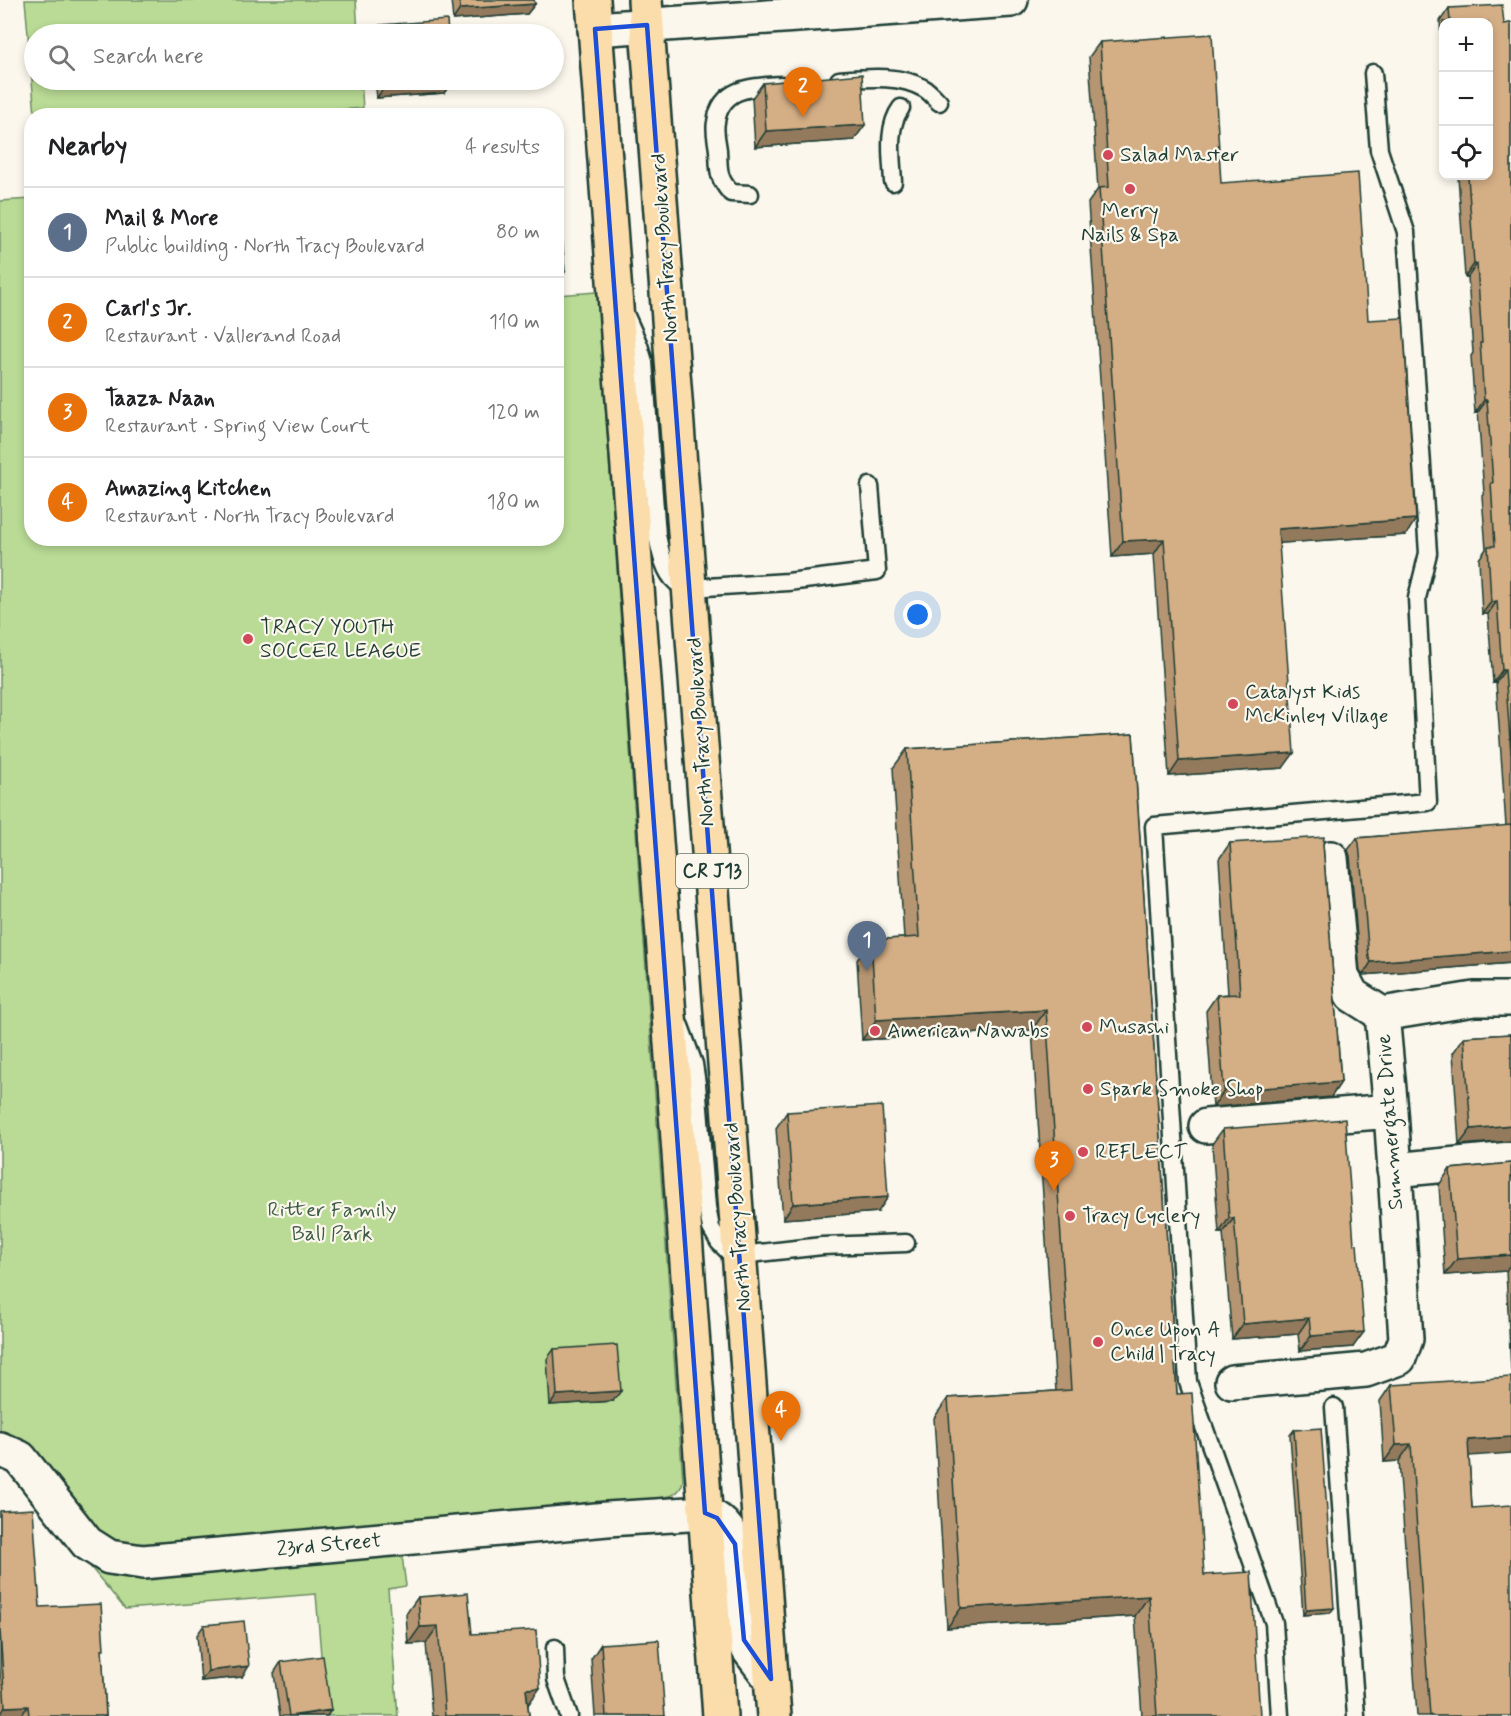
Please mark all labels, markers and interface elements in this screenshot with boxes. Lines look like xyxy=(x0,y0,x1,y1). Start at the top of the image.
map controls xyxy=(1439,18,1493,180)
button: + xyxy=(1439,18,1493,72)
search box xyxy=(24,24,564,90)
icon: search xyxy=(45,41,78,74)
text: Search here xyxy=(93,43,204,71)
pin: 2 xyxy=(784,68,822,117)
button: − xyxy=(1439,72,1493,126)
button: locate xyxy=(1439,126,1493,180)
text: Nearby xyxy=(48,130,127,164)
text: 4 results xyxy=(465,134,540,161)
place label: Salad Master xyxy=(1120,141,1239,169)
marker: Salad Master xyxy=(1101,148,1115,162)
street label: North Tracy Boulevard xyxy=(644,152,686,344)
marker: Merry Nails & Spa xyxy=(1123,182,1137,196)
place label: Merry Nails & Spa xyxy=(1081,197,1179,249)
text: Mail & More xyxy=(105,205,218,233)
text: 1 xyxy=(63,219,72,246)
text: 80 m xyxy=(496,219,540,246)
text: Public building · North Tracy Boulevard xyxy=(105,233,425,260)
text: Carl's Jr. xyxy=(105,295,192,323)
text: 2 xyxy=(63,309,72,336)
text: 110 m xyxy=(489,309,540,336)
text: Restaurant · Vallerand Road xyxy=(105,323,341,350)
text: Taaza Naan xyxy=(105,385,215,413)
text: 3 xyxy=(63,399,72,426)
text: 120 m xyxy=(487,399,540,426)
text: Restaurant · Spring View Court xyxy=(105,413,370,440)
text: Amazing Kitchen xyxy=(105,475,271,503)
text: 4 xyxy=(62,489,73,516)
text: 180 m xyxy=(487,489,540,516)
text: Restaurant · North Tracy Boulevard xyxy=(105,503,394,530)
your location xyxy=(903,600,932,629)
place label: TRACY YOUTH SOCCER LEAGUE xyxy=(260,613,421,665)
marker: TRACY YOUTH SOCCER LEAGUE xyxy=(241,632,255,646)
street label: North Tracy Boulevard xyxy=(680,636,722,828)
place label: Catalyst Kids McKinley Village xyxy=(1245,678,1388,730)
marker: Catalyst Kids McKinley Village xyxy=(1226,697,1240,711)
road number: CR J13 xyxy=(676,854,748,888)
pin: 1 xyxy=(848,922,886,971)
place label: Musashi xyxy=(1099,1013,1169,1041)
place label: American Nawabs xyxy=(887,1017,1049,1045)
marker: Musashi xyxy=(1080,1020,1094,1034)
marker: American Nawabs xyxy=(868,1024,882,1038)
street label: Summergate Drive xyxy=(1370,1033,1412,1211)
place label: Spark Smoke Shop xyxy=(1100,1075,1264,1103)
marker: Spark Smoke Shop xyxy=(1081,1082,1095,1096)
street label: North Tracy Boulevard xyxy=(717,1121,759,1313)
place label: REFLECT xyxy=(1095,1138,1188,1166)
pin: 3 xyxy=(1034,1142,1074,1191)
marker: REFLECT xyxy=(1076,1145,1090,1159)
park label: Ritter Family Ball Park xyxy=(267,1196,397,1248)
place label: Tracy Cyclery xyxy=(1082,1202,1200,1230)
marker: Tracy Cyclery xyxy=(1063,1209,1077,1223)
place label: Once Upon A Child | Tracy xyxy=(1110,1316,1221,1368)
marker: Once Upon A Child | Tracy xyxy=(1091,1335,1105,1349)
pin: 4 xyxy=(762,1392,800,1441)
street label: 23rd Street xyxy=(275,1526,383,1564)

